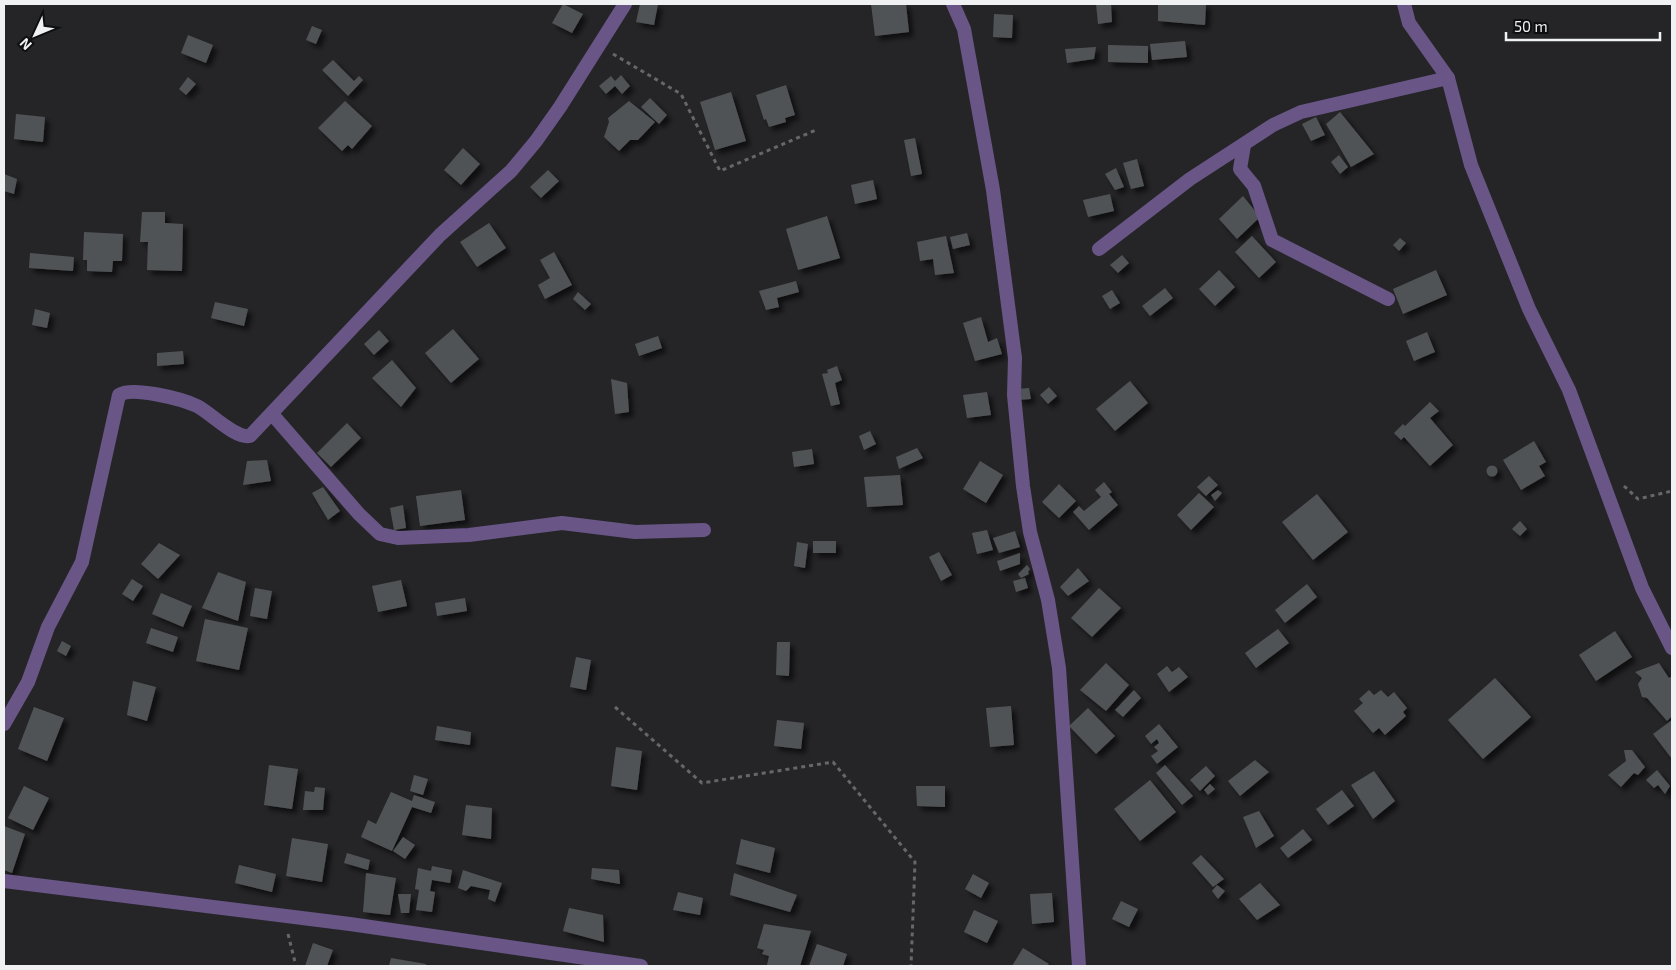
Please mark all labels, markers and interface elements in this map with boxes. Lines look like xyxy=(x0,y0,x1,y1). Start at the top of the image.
north arrow xyxy=(10,10,60,60)
scale bar xyxy=(1506,10,1660,42)
text: 50 m xyxy=(1514,17,1548,35)
text: N xyxy=(16,35,35,54)

